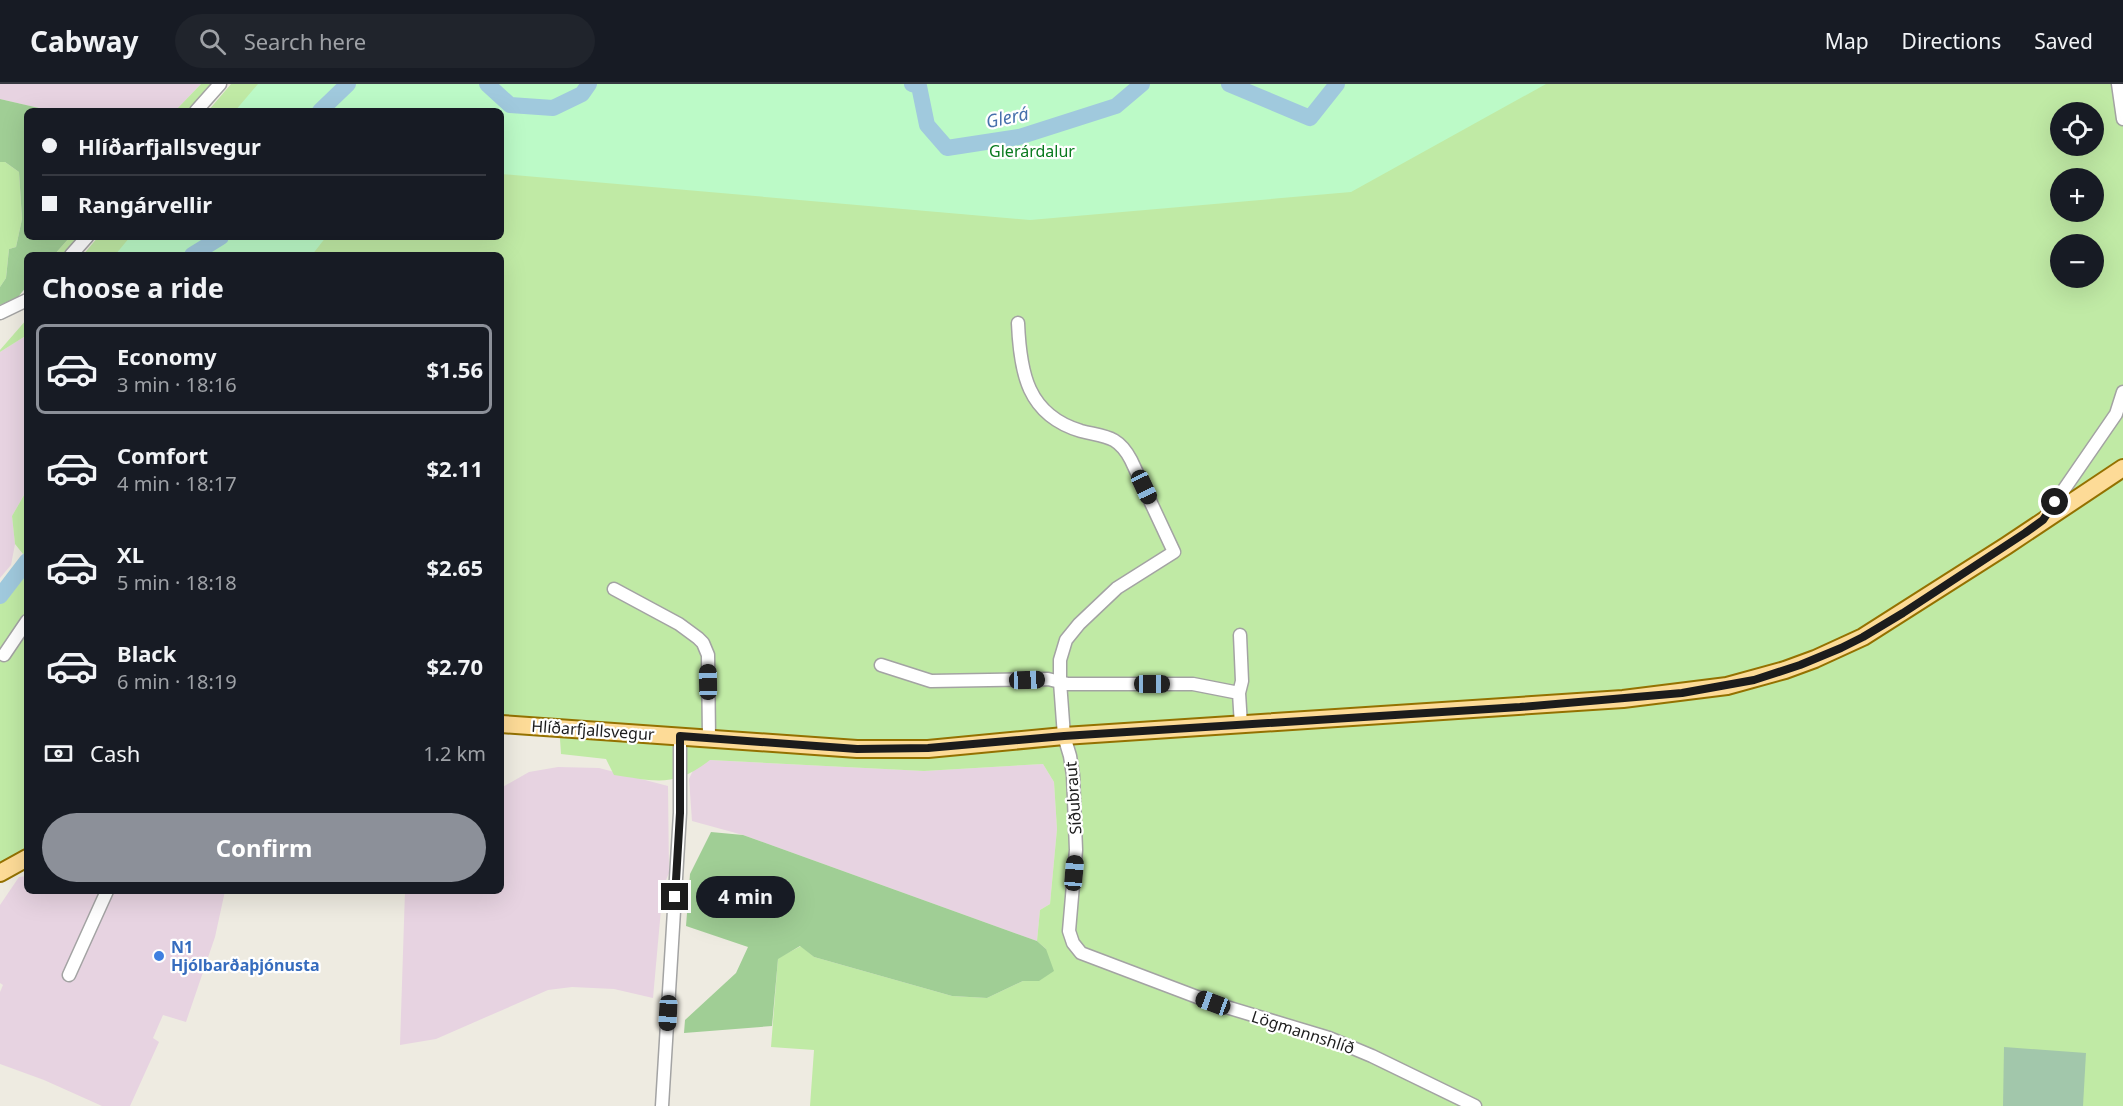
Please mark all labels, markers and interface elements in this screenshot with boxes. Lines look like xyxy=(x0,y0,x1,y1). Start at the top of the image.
search box xyxy=(175,14,595,68)
text: Cabway xyxy=(30,22,139,60)
icon: search xyxy=(196,25,229,58)
text: Search here xyxy=(244,26,366,56)
text: Map xyxy=(1825,27,1869,55)
text: Directions xyxy=(1902,27,2001,55)
text: Saved xyxy=(2034,27,2093,55)
water label: Glerá xyxy=(984,101,1030,133)
map controls xyxy=(2050,102,2104,288)
button: locate xyxy=(2050,102,2104,156)
text: Hlíðarfjallsvegur xyxy=(78,131,261,161)
park label: Glerárdalur xyxy=(989,140,1075,162)
button: + xyxy=(2050,168,2104,222)
text: Rangárvellir xyxy=(78,189,212,219)
button: − xyxy=(2050,234,2104,288)
text: Choose a ride xyxy=(42,269,224,306)
text: Economy xyxy=(117,341,216,371)
icon: car xyxy=(45,342,99,396)
text: $1.56 xyxy=(426,354,483,384)
text: 3 min · 18:16 xyxy=(117,371,237,398)
text: Comfort xyxy=(117,440,208,470)
icon: car xyxy=(45,441,99,495)
text: $2.11 xyxy=(426,453,483,483)
car xyxy=(1128,467,1160,507)
text: 4 min · 18:17 xyxy=(117,470,237,497)
route start xyxy=(2041,488,2068,515)
text: XL xyxy=(117,539,144,569)
icon: car xyxy=(45,540,99,594)
text: $2.65 xyxy=(426,552,483,582)
text: 5 min · 18:18 xyxy=(117,569,237,596)
text: Black xyxy=(117,638,176,668)
icon: car xyxy=(45,639,99,693)
text: $2.70 xyxy=(426,651,483,681)
car xyxy=(699,664,717,700)
text: 6 min · 18:19 xyxy=(117,668,237,695)
car xyxy=(1009,670,1045,690)
car xyxy=(1134,675,1170,693)
street label: Hlíðarfjallsvegur xyxy=(531,715,656,745)
icon: cash xyxy=(42,737,75,770)
text: Cash xyxy=(90,738,140,768)
text: 1.2 km xyxy=(423,740,486,767)
street label: Síðubraut xyxy=(1059,760,1087,835)
button: Confirm xyxy=(42,813,486,882)
car xyxy=(1063,854,1085,892)
callout: 4 min xyxy=(696,876,795,918)
route end xyxy=(661,883,688,910)
text: 4 min xyxy=(718,883,773,910)
place label: N1 Hjólbarðaþjónusta xyxy=(171,936,319,976)
marker: N1 Hjólbarðaþjónusta xyxy=(152,949,166,963)
car xyxy=(1193,988,1233,1018)
car xyxy=(658,995,678,1031)
street label: Lögmannshlíð xyxy=(1249,1005,1357,1059)

